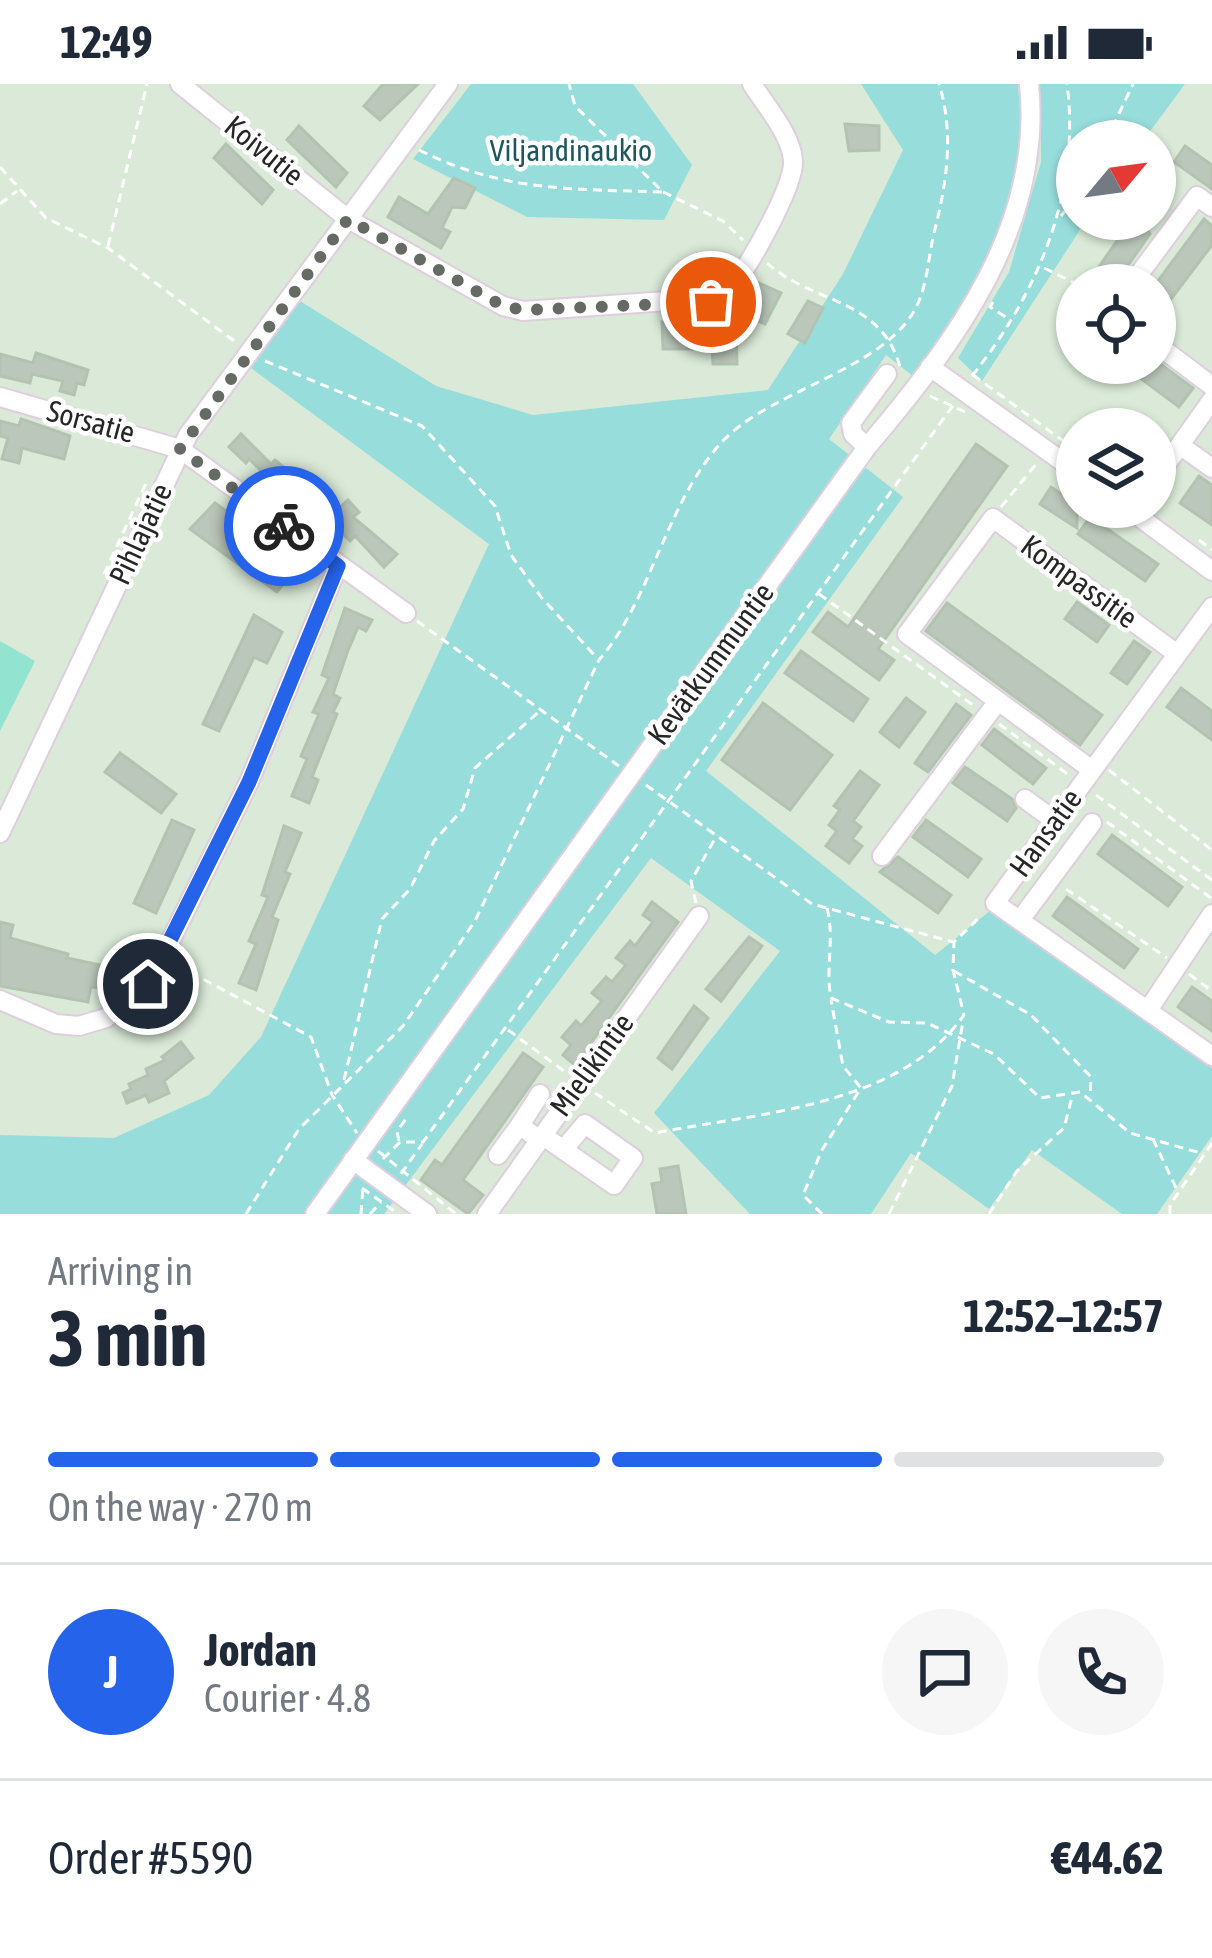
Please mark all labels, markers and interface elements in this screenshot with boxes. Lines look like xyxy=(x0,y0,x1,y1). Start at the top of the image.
text: 12:49 xyxy=(60,16,153,68)
street label: Koivutie xyxy=(219,108,311,192)
north arrow xyxy=(1056,120,1176,240)
map controls xyxy=(1056,120,1176,528)
park label: Viljandinaukio xyxy=(490,133,652,167)
pin xyxy=(660,251,762,353)
button: locate xyxy=(1056,264,1176,384)
icon: bag xyxy=(678,269,744,335)
street label: Sorsatie xyxy=(44,393,139,449)
button: layers xyxy=(1056,408,1176,528)
courier xyxy=(224,466,344,586)
street label: Pihlajatie xyxy=(102,478,178,589)
icon: bike xyxy=(251,493,317,559)
street label: Kompassitie xyxy=(1015,528,1144,635)
street label: Kevätkummuntie xyxy=(640,576,780,751)
street label: Hansatie xyxy=(1002,782,1088,883)
pin xyxy=(97,933,199,1035)
icon: home xyxy=(115,951,181,1017)
street label: Mielikintie xyxy=(543,1007,640,1122)
text: Arriving in xyxy=(48,1249,193,1293)
text: 12:52–12:57 xyxy=(963,1290,1164,1342)
text: 3 min xyxy=(48,1293,207,1383)
text: On the way · 270 m xyxy=(48,1485,313,1529)
button: chat xyxy=(882,1609,1008,1735)
button: phone xyxy=(1038,1609,1164,1735)
text: Jordan xyxy=(204,1624,317,1676)
text: J xyxy=(104,1646,118,1698)
text: Courier · 4.8 xyxy=(204,1676,371,1720)
text: Order #5590 xyxy=(48,1832,253,1884)
text: €44.62 xyxy=(1051,1832,1164,1884)

